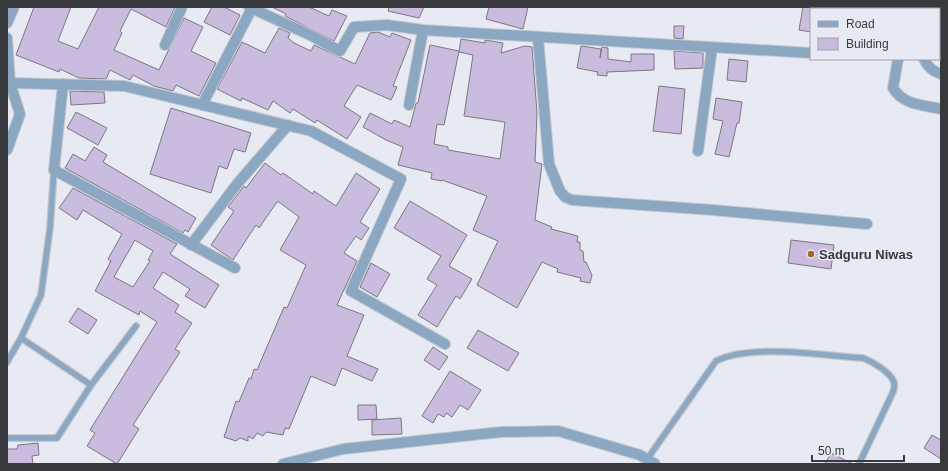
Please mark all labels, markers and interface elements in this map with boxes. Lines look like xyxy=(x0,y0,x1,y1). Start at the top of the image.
legend xyxy=(810,8,940,60)
text: Road xyxy=(846,17,875,31)
text: Building xyxy=(846,37,889,51)
place label: Sadguru Niwas xyxy=(819,247,913,262)
marker: Sadguru Niwas xyxy=(806,249,816,259)
scale bar xyxy=(812,437,904,463)
text: 50 m xyxy=(818,444,845,458)

